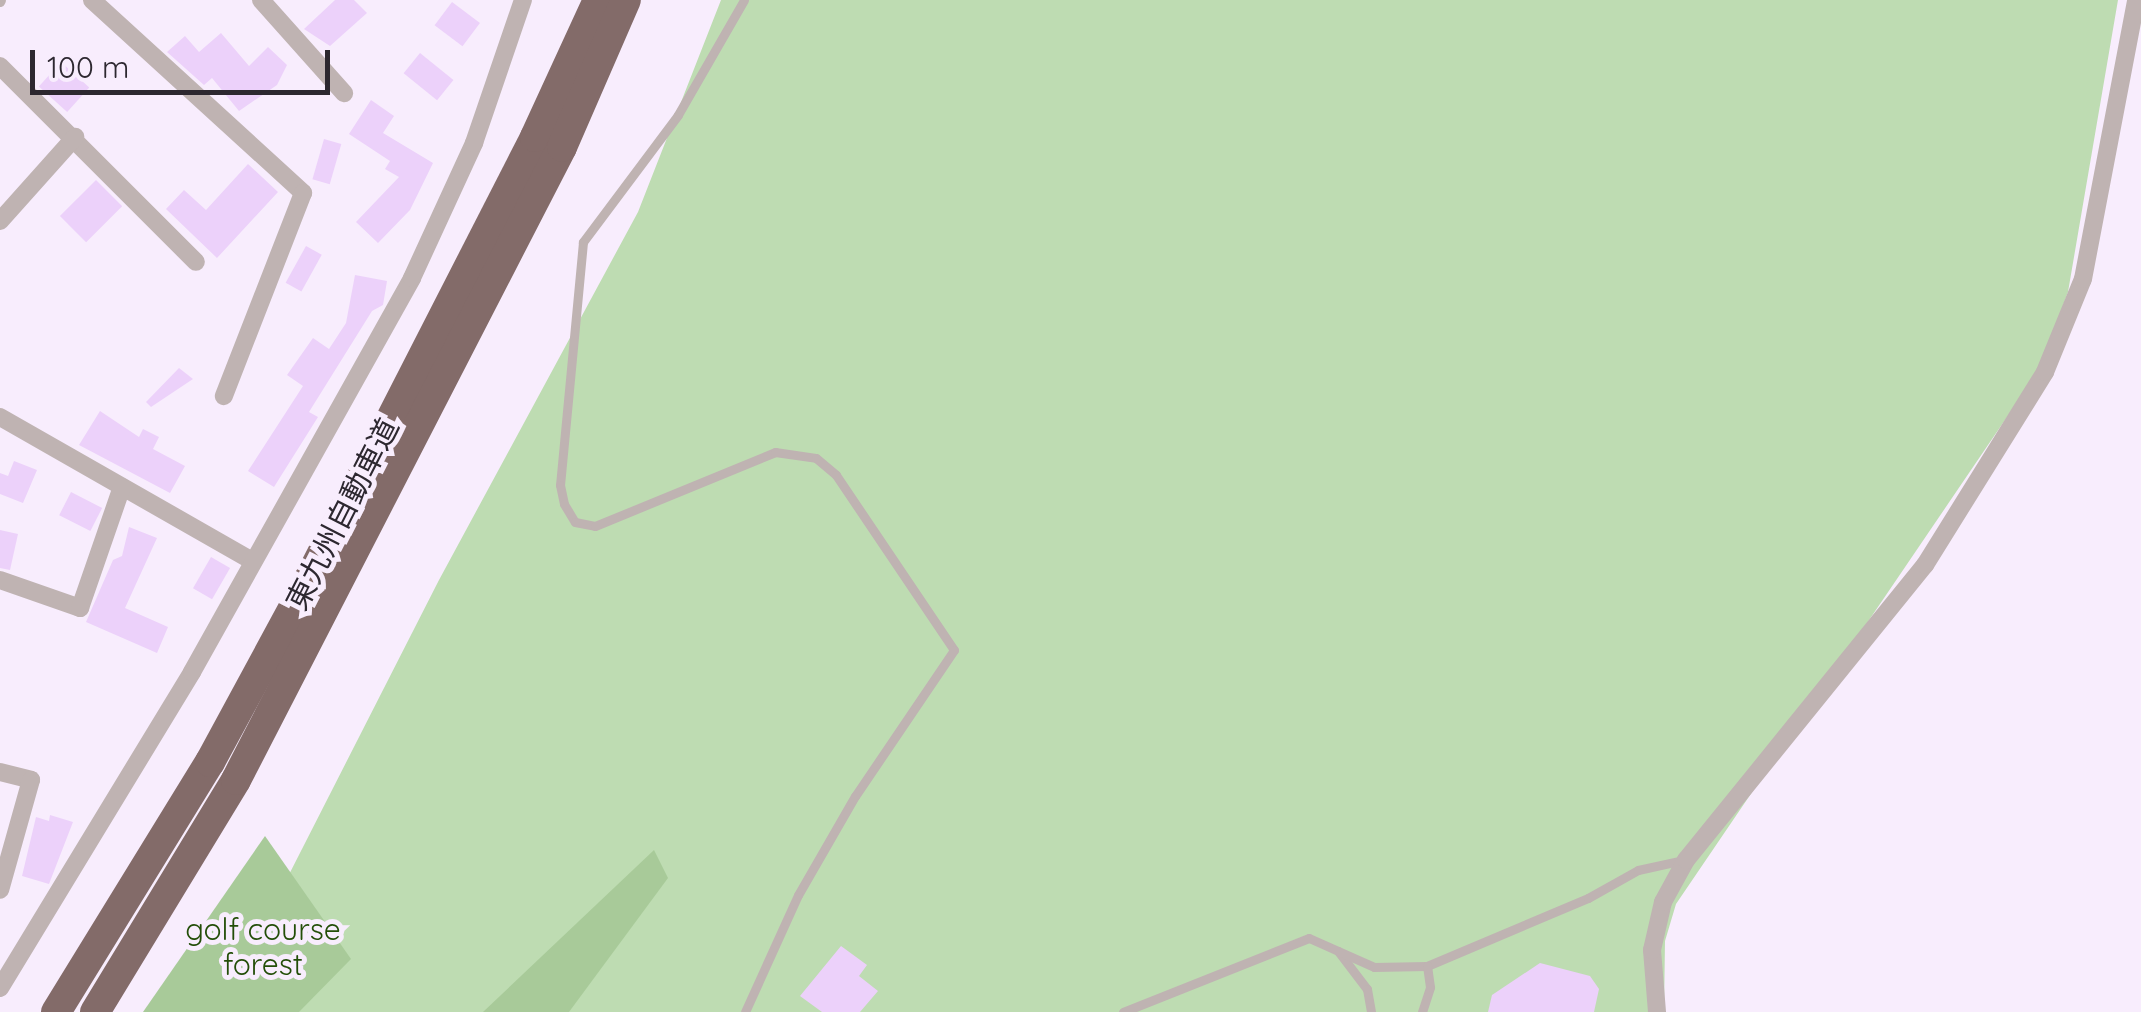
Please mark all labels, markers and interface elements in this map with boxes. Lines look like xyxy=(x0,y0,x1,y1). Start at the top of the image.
scale bar xyxy=(35,30,335,92)
text: 100 m xyxy=(47,48,129,86)
street label: 東九州自動車道 xyxy=(278,412,406,616)
park label: golf course forest xyxy=(185,911,341,982)

